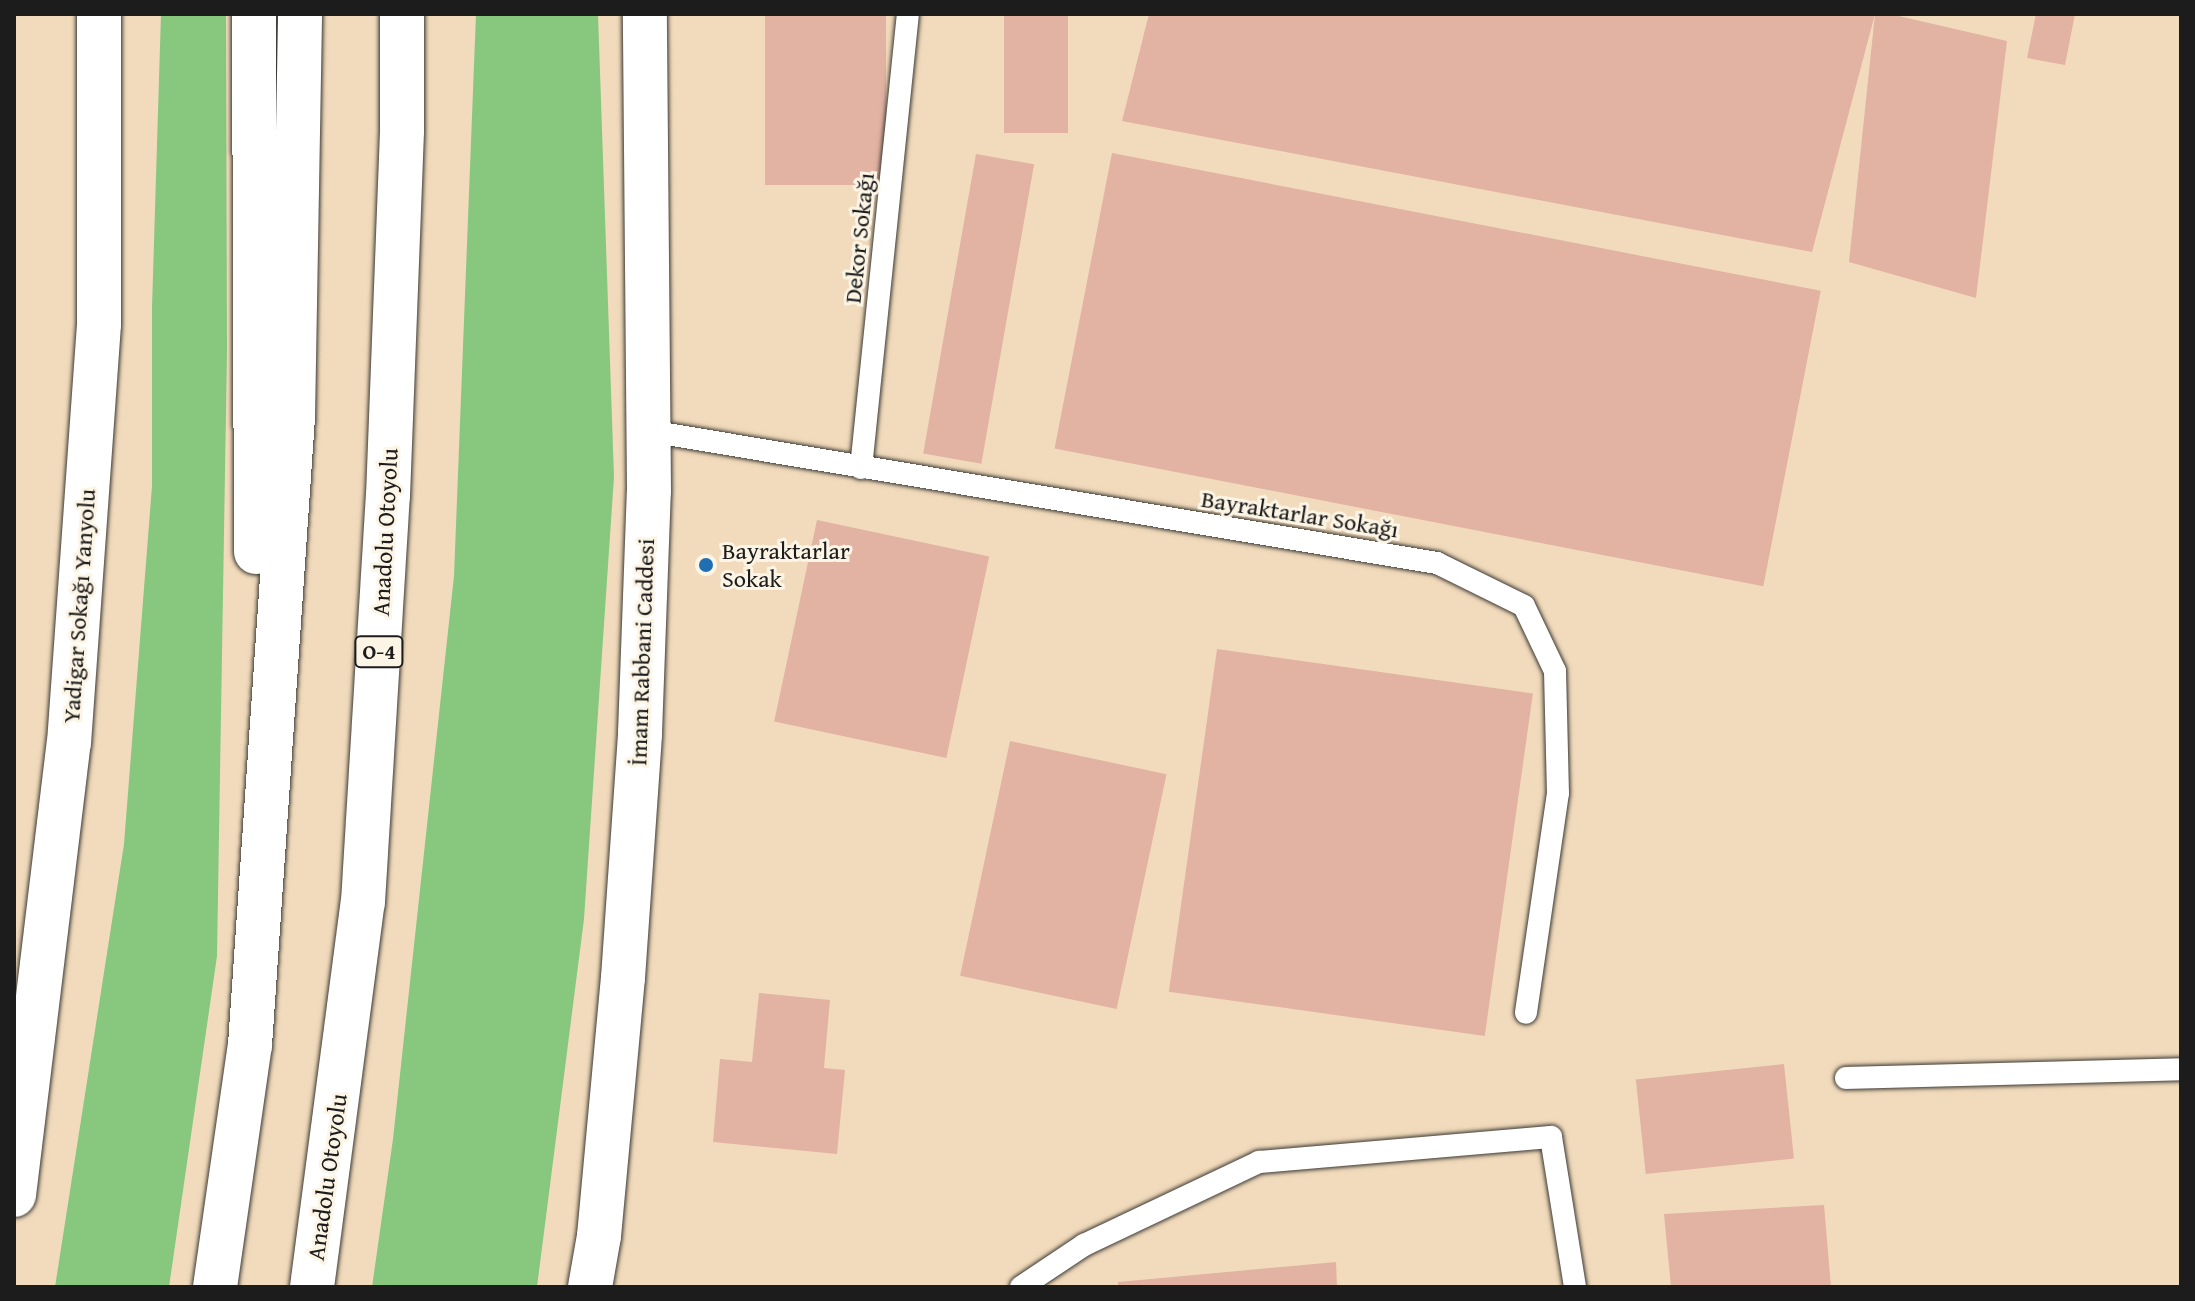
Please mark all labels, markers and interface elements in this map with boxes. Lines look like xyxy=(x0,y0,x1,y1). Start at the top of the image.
street label: Dekor Sokağı xyxy=(838,171,880,305)
street label: Anadolu Otoyolu xyxy=(366,447,404,617)
street label: Bayraktarlar Sokağı xyxy=(1199,484,1401,544)
street label: Yadigar Sokağı Yanyolu xyxy=(56,488,102,724)
place label: Bayraktarlar Sokak xyxy=(722,537,850,593)
street label: İmam Rabbani Caddesi xyxy=(624,538,660,766)
marker: Bayraktarlar Sokak xyxy=(697,556,715,574)
road number: O-4 xyxy=(353,634,405,670)
street label: Anadolu Otoyolu xyxy=(301,1092,353,1262)

